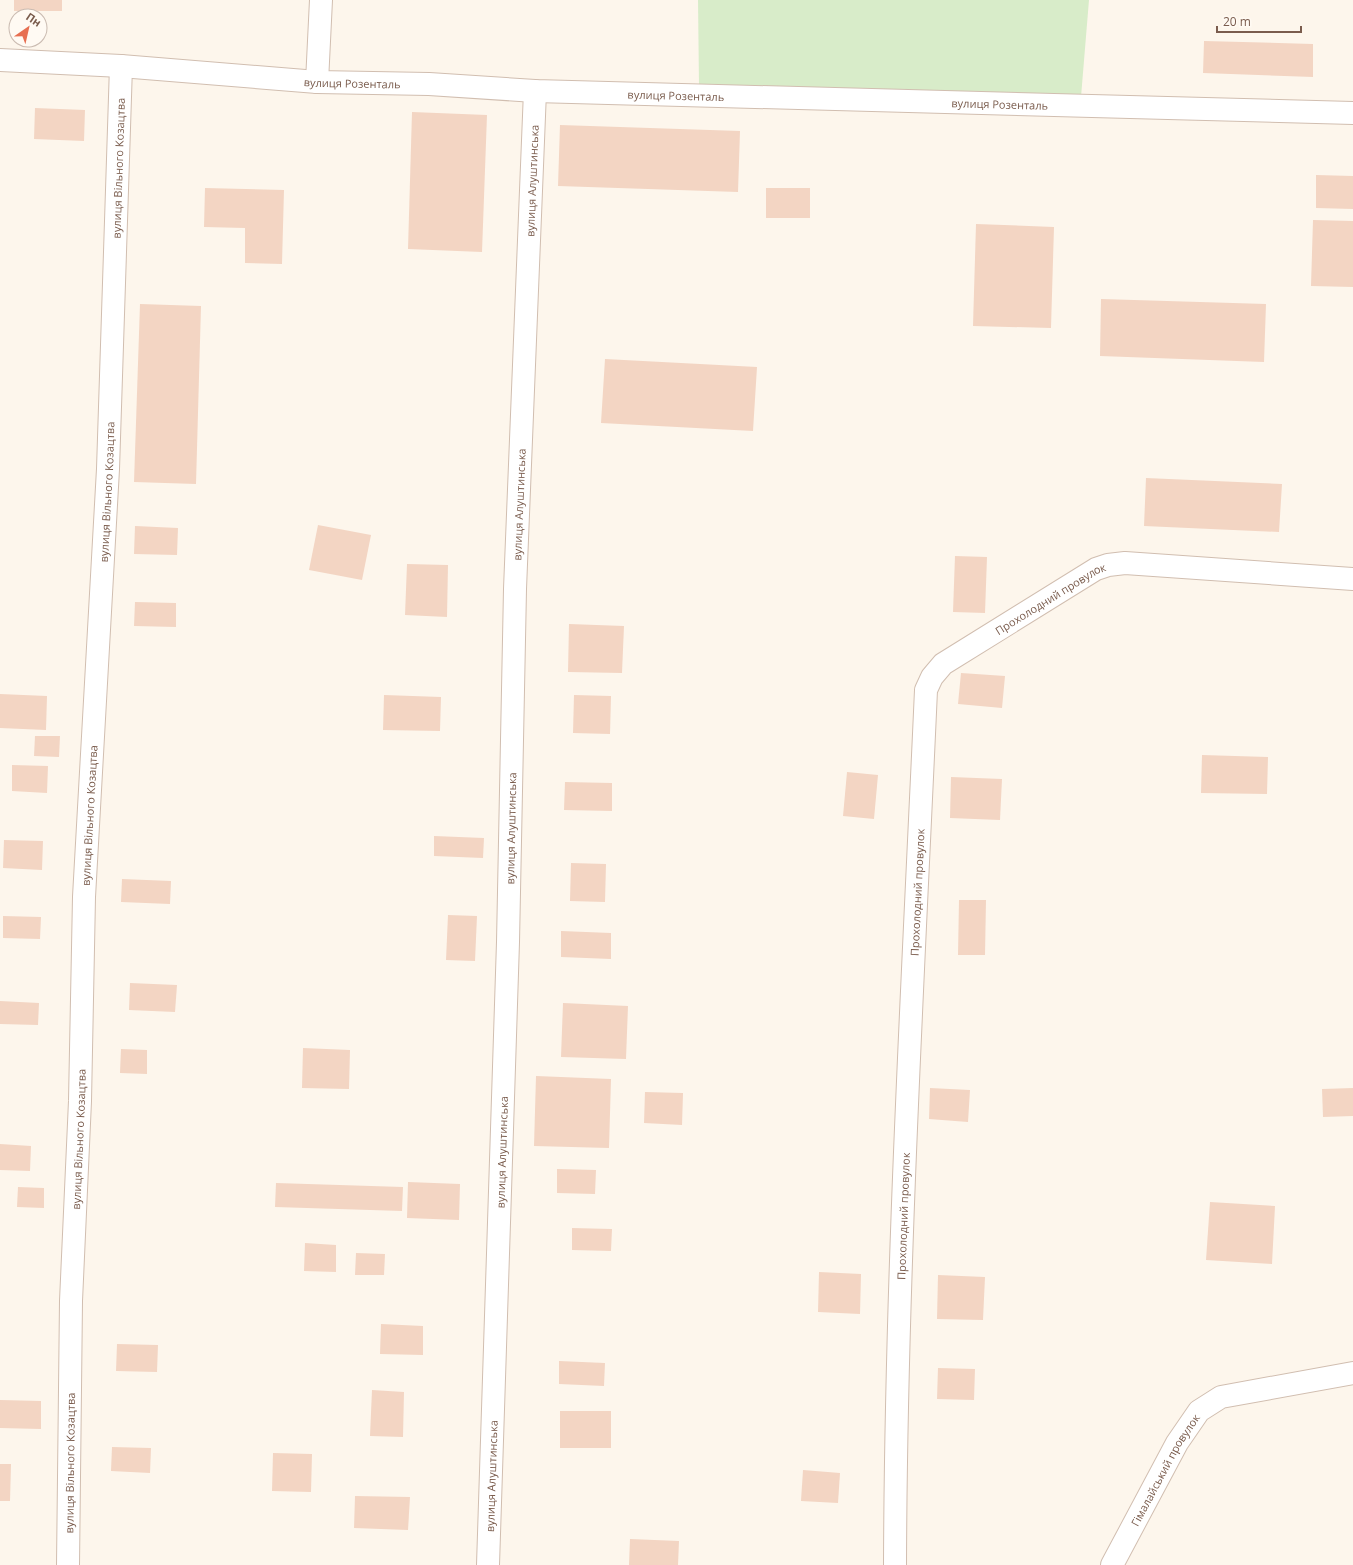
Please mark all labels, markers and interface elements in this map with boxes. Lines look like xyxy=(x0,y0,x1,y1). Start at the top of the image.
north arrow xyxy=(8,8,48,48)
scale bar xyxy=(1217,8,1301,34)
text: Пн xyxy=(23,9,44,30)
text: 20 m xyxy=(1223,13,1251,30)
street label: вулиця Розенталь xyxy=(303,73,401,91)
street label: вулиця Розенталь xyxy=(627,86,724,104)
street label: вулиця Розенталь xyxy=(951,95,1048,112)
street label: вулиця Вільного Козацтва xyxy=(108,97,127,239)
street label: вулиця Алуштинська xyxy=(522,124,541,237)
street label: вулиця Вільного Козацтва xyxy=(95,421,117,563)
street label: вулиця Алуштинська xyxy=(509,448,528,561)
street label: Прохолодний провулок xyxy=(992,559,1108,638)
street label: вулиця Вільного Козацтва xyxy=(77,745,100,886)
street label: вулиця Алуштинська xyxy=(502,772,519,885)
street label: Прохолодний провулок xyxy=(906,828,927,956)
street label: вулиця Вільного Козацтва xyxy=(68,1069,88,1210)
street label: вулиця Алуштинська xyxy=(492,1096,511,1209)
street label: Прохолодний провулок xyxy=(893,1152,912,1280)
street label: вулиця Вільного Козацтва xyxy=(61,1393,77,1534)
street label: Гімалайський провулок xyxy=(1127,1410,1203,1528)
street label: вулиця Алуштинська xyxy=(482,1420,500,1532)

